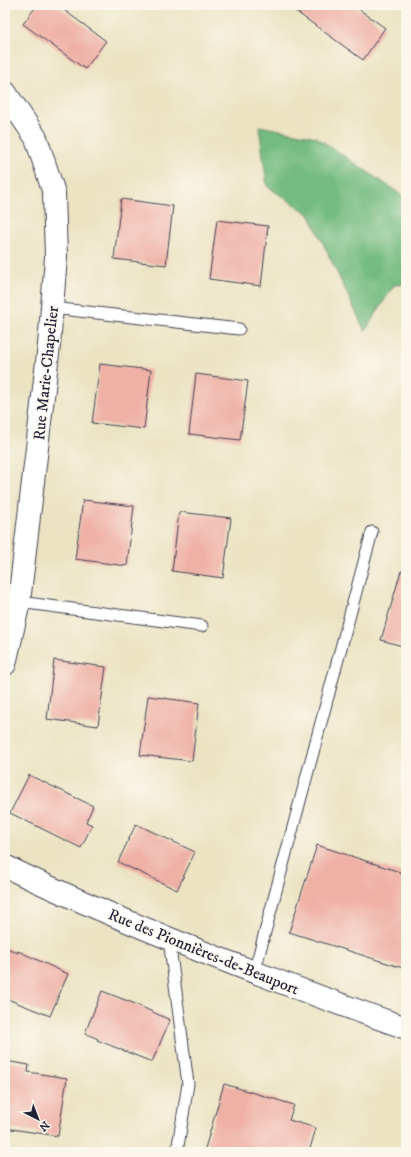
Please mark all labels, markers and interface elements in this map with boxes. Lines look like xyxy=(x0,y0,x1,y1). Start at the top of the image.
street label: Rue Marie-Chapelier xyxy=(29,305,63,441)
street label: Rue des Pionnières-de-Beauport xyxy=(105,904,302,999)
north arrow xyxy=(18,1099,58,1139)
text: N xyxy=(36,1117,52,1134)

